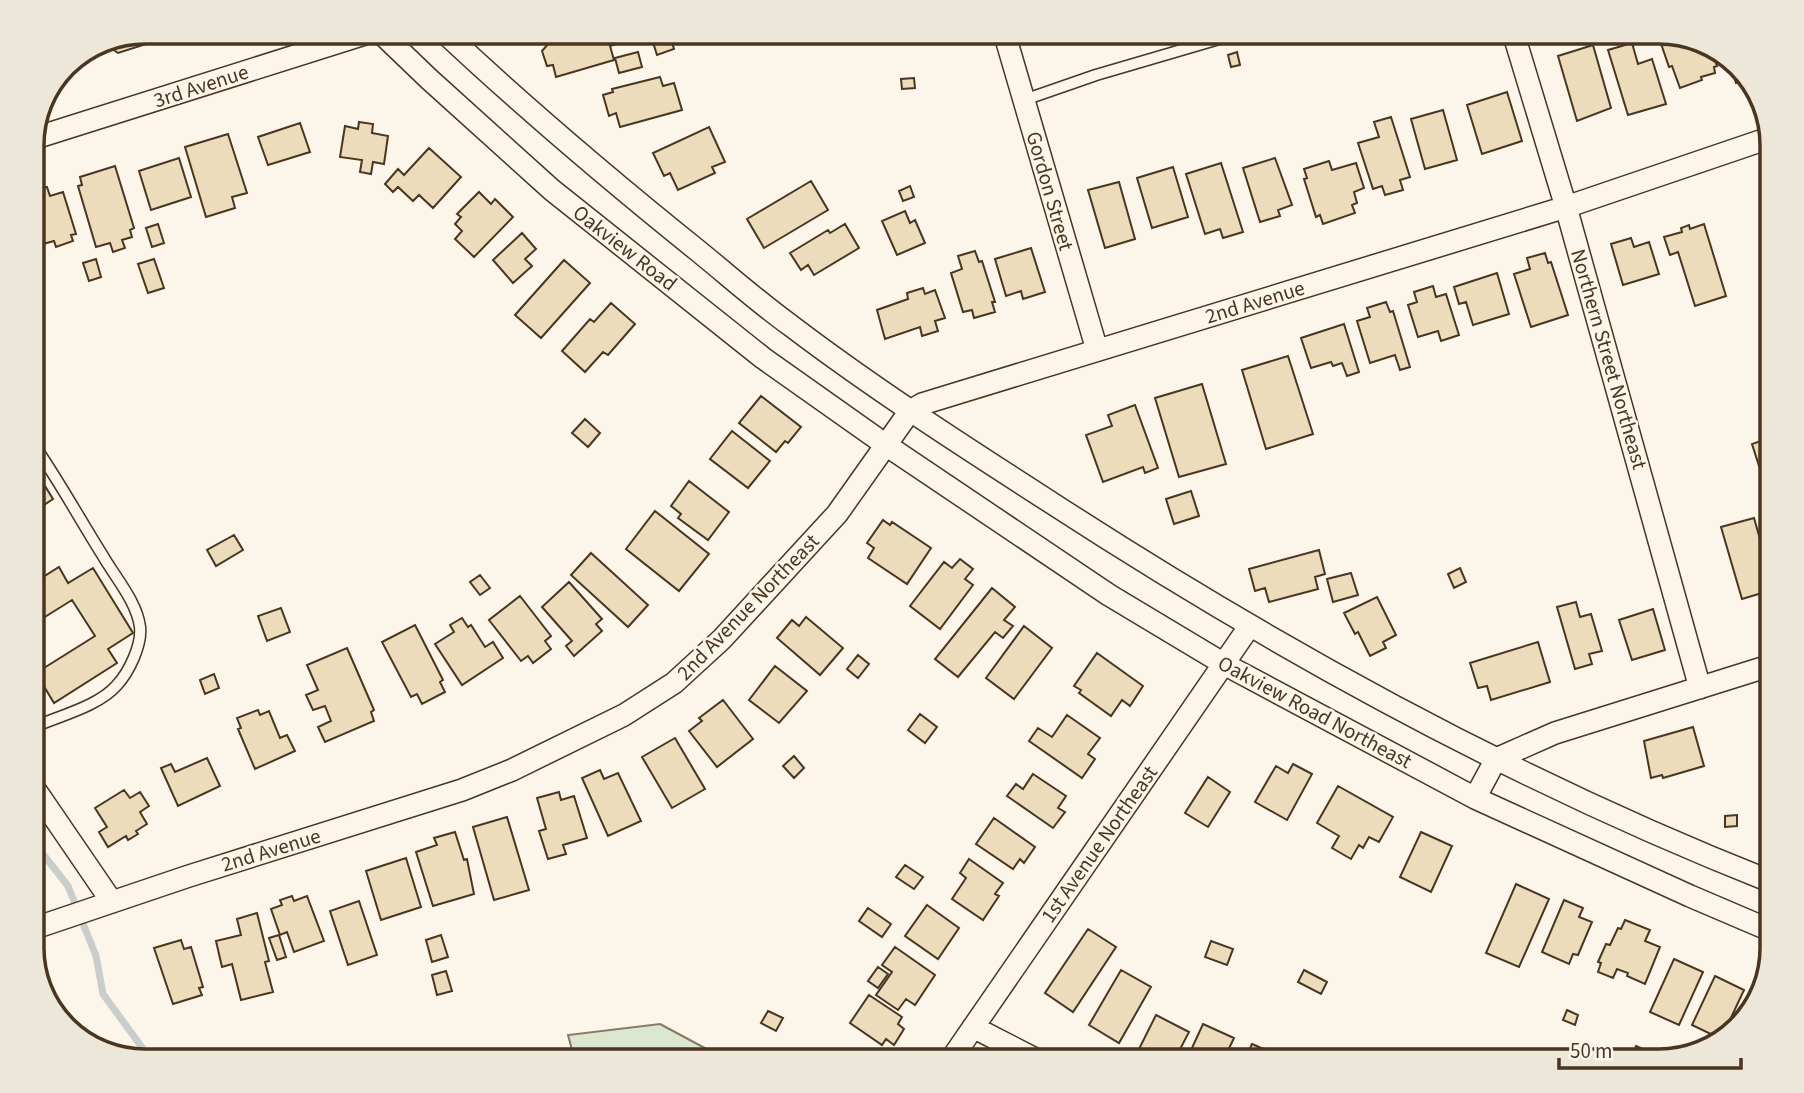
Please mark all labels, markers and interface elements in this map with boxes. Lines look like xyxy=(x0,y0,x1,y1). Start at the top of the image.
street label: 3rd Avenue xyxy=(150,57,252,115)
street label: Gordon Street xyxy=(1019,128,1081,254)
street label: Oakview Road xyxy=(567,198,683,298)
street label: Northern Street Northeast xyxy=(1563,245,1655,473)
street label: 2nd Avenue xyxy=(1202,273,1308,331)
street label: 2nd Avenue Northeast xyxy=(670,527,826,687)
street label: Oakview Road Northeast xyxy=(1213,648,1417,776)
street label: 1st Avenue Northeast xyxy=(1033,759,1165,929)
street label: 2nd Avenue xyxy=(218,821,324,879)
scale bar xyxy=(1559,1026,1741,1070)
text: 50 m xyxy=(1570,1036,1612,1066)

